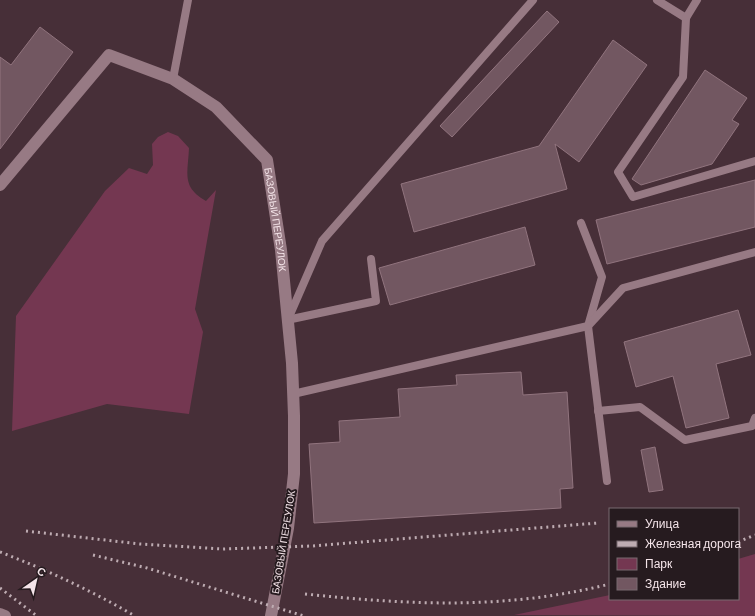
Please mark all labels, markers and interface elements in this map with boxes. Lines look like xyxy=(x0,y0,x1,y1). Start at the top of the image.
street label: БАЗОВЫЙ ПЕРЕУЛОК xyxy=(262,167,289,272)
street label: БАЗОВЫЙ ПЕРЕУЛОК xyxy=(269,489,297,595)
legend xyxy=(609,508,739,600)
text: Улица xyxy=(645,516,679,531)
text: Железная дорога xyxy=(645,536,741,551)
text: Парк xyxy=(645,556,673,571)
north arrow xyxy=(16,560,56,600)
text: С xyxy=(35,564,49,579)
text: Здание xyxy=(645,576,686,591)

